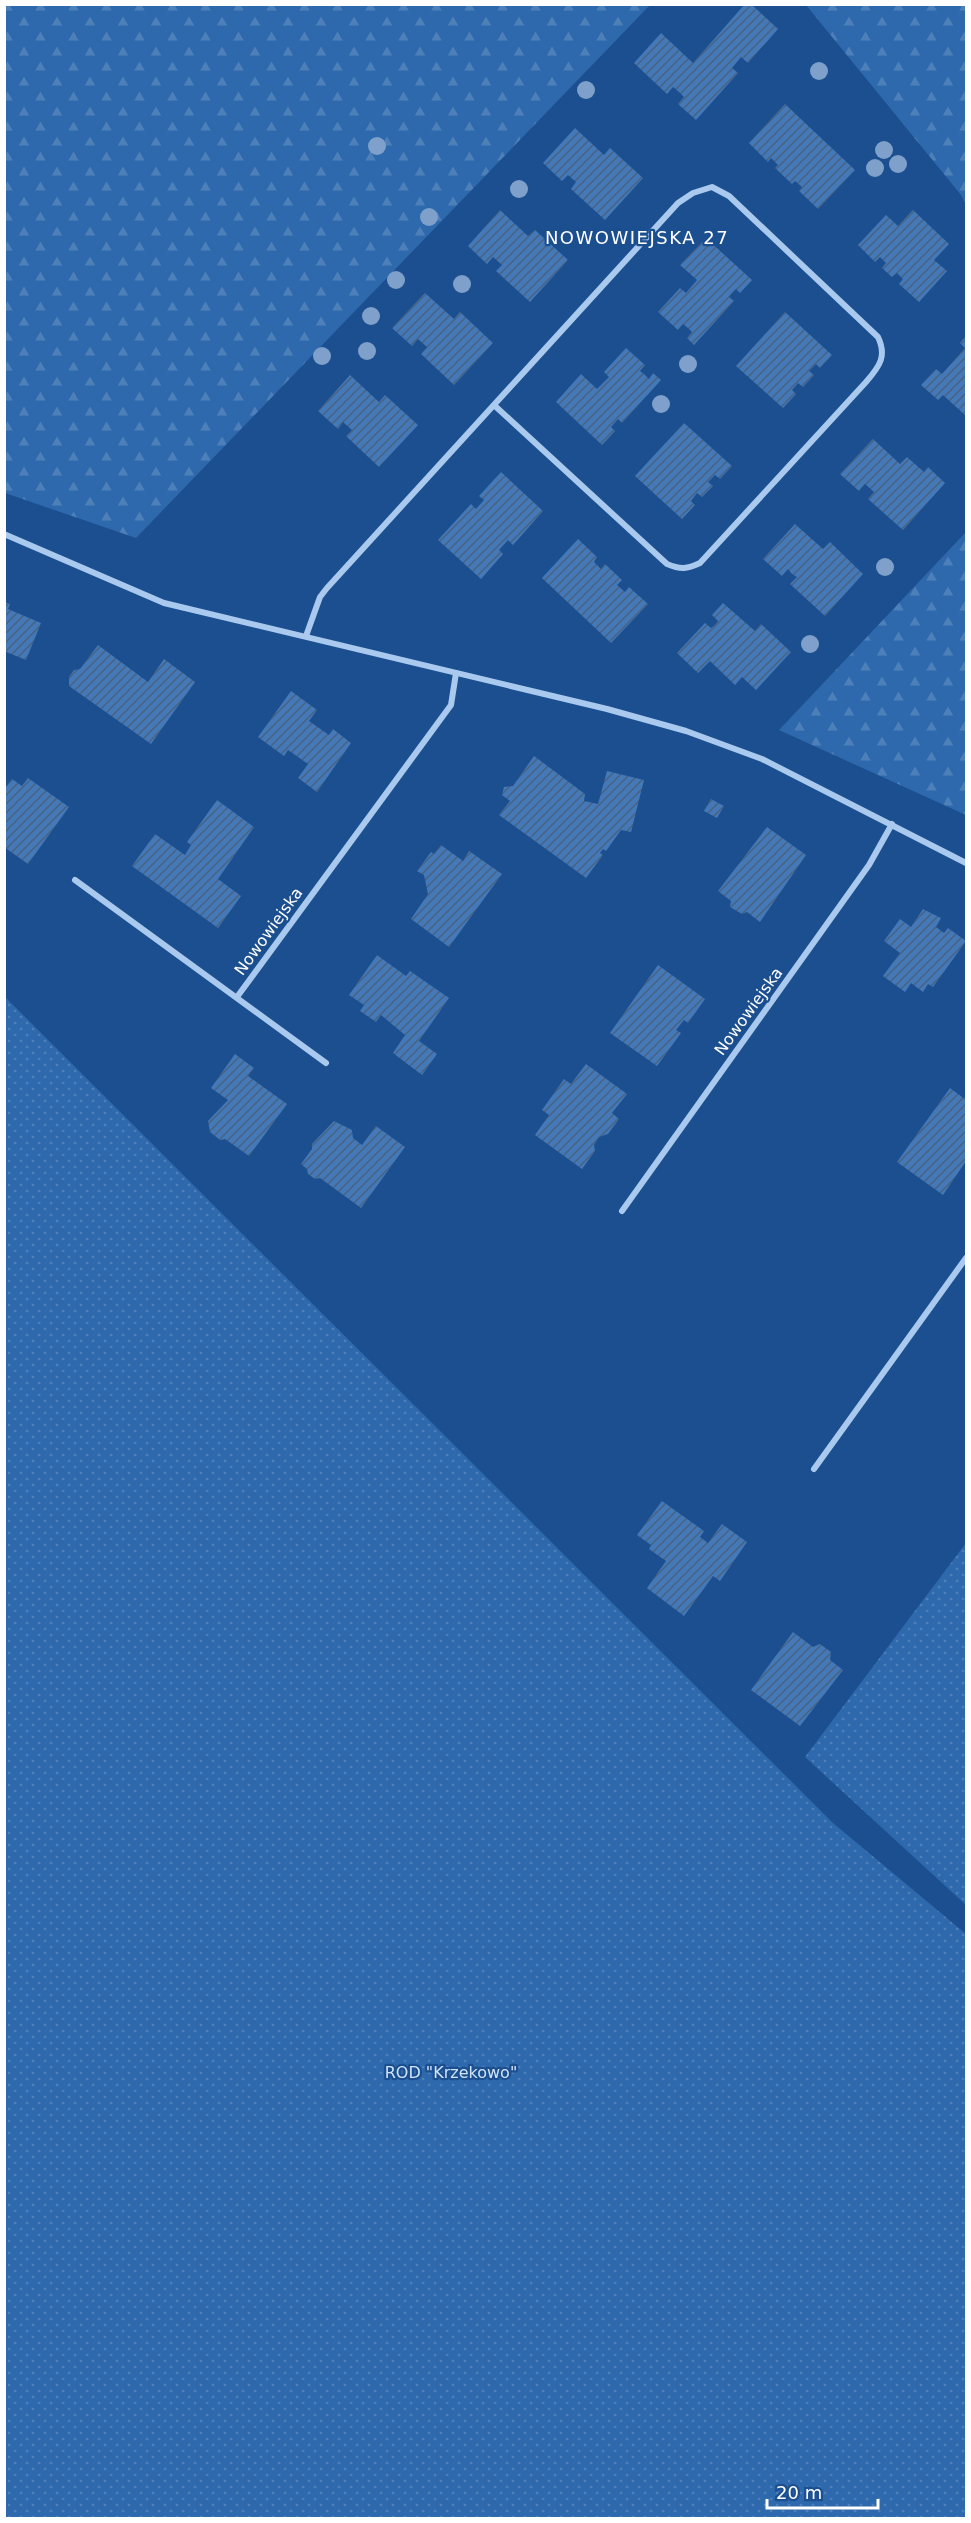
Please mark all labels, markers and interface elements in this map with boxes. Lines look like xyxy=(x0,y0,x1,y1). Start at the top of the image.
district label: NOWOWIEJSKA 27 xyxy=(545,227,729,248)
street label: Nowowiejska xyxy=(230,884,307,979)
street label: Nowowiejska xyxy=(710,964,787,1059)
park label: ROD "Krzekowo" xyxy=(385,2063,517,2082)
scale bar xyxy=(767,2472,878,2510)
text: 20 m xyxy=(776,2482,822,2503)

